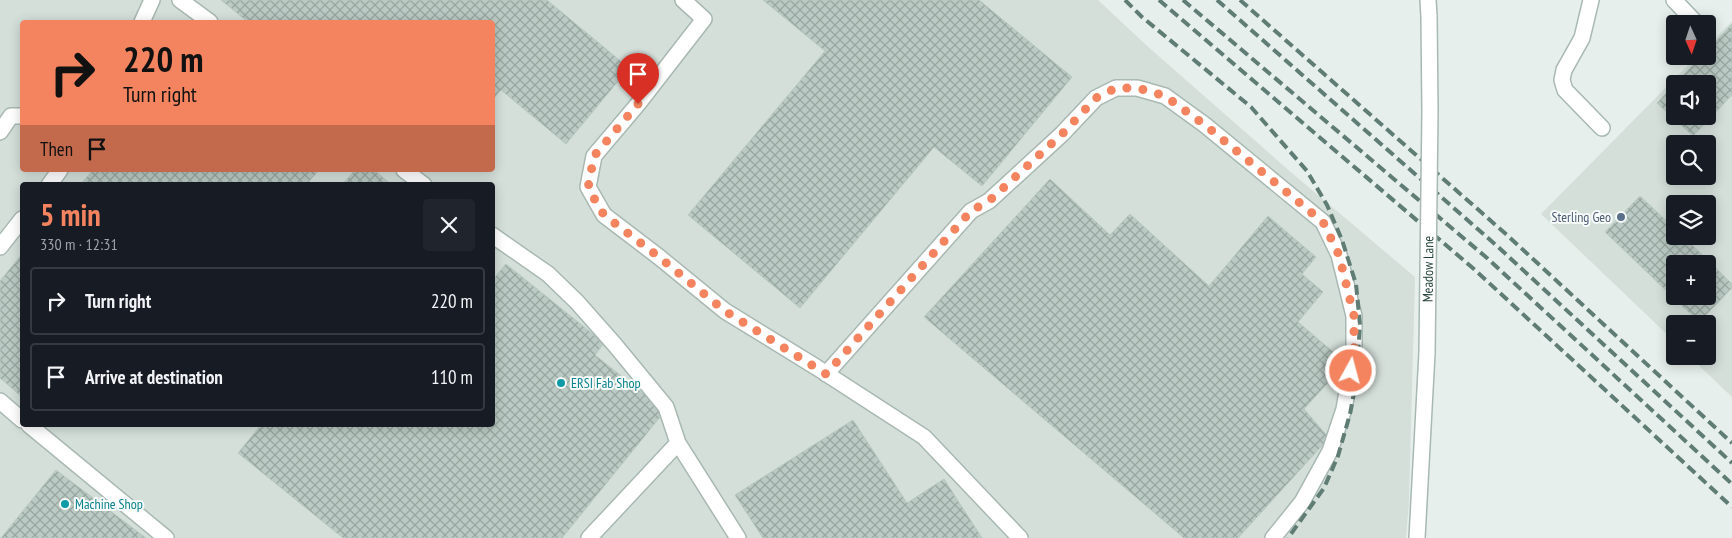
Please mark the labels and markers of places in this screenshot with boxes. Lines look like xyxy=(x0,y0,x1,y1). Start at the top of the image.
pin xyxy=(617,53,659,104)
place label: Sterling Geo xyxy=(1552,208,1611,226)
marker: Sterling Geo xyxy=(1615,211,1627,223)
place label: ERSI Fab Shop xyxy=(571,374,641,392)
marker: ERSI Fab Shop xyxy=(555,377,567,389)
place label: Machine Shop xyxy=(75,495,143,513)
marker: Machine Shop xyxy=(59,498,71,510)

